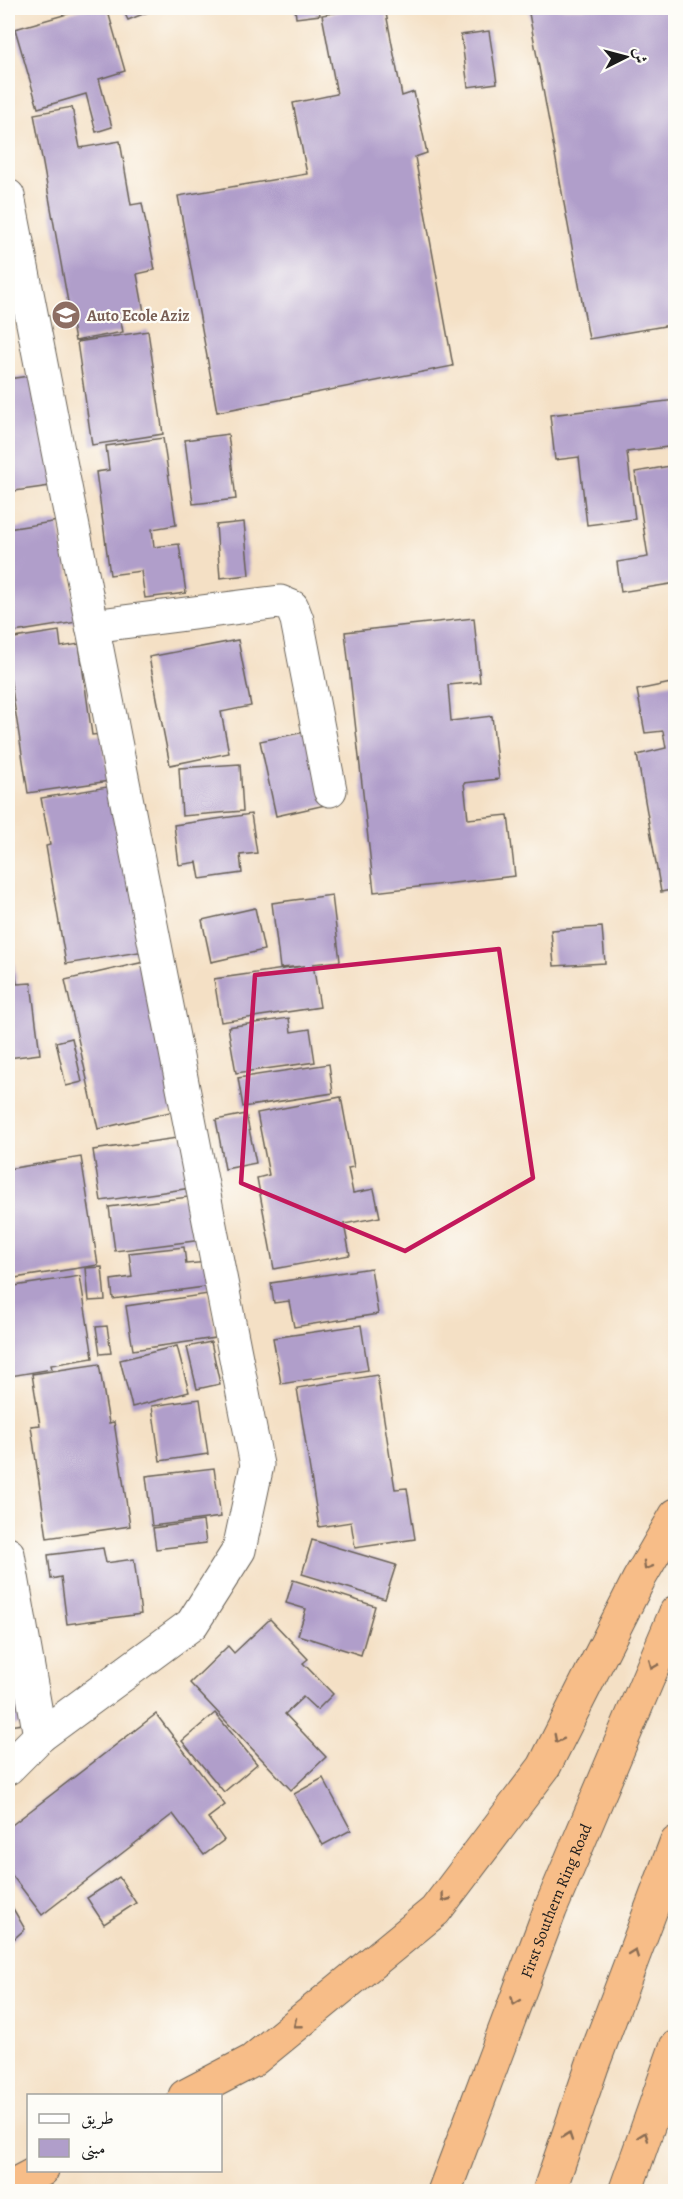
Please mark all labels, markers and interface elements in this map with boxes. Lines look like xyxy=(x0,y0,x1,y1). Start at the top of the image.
north arrow xyxy=(596,27,656,87)
text: ش xyxy=(628,46,652,65)
school or university icon: Auto Ecole Aziz xyxy=(50,299,82,331)
place label: Auto Ecole Aziz xyxy=(86,305,190,327)
one-way arrow xyxy=(642,1560,654,1570)
one-way arrow xyxy=(648,1659,660,1670)
one-way arrow xyxy=(554,1733,565,1744)
street label: First Southern Ring Road xyxy=(515,1820,597,1981)
one-way arrow xyxy=(441,1891,452,1902)
one-way arrow xyxy=(627,1948,640,1959)
one-way arrow xyxy=(510,1995,522,2006)
one-way arrow xyxy=(293,2017,304,2028)
legend xyxy=(27,2094,222,2172)
text: طريق xyxy=(81,2106,114,2130)
one-way arrow xyxy=(561,2131,573,2142)
one-way arrow xyxy=(636,2131,649,2142)
text: مبنى xyxy=(81,2136,106,2161)

